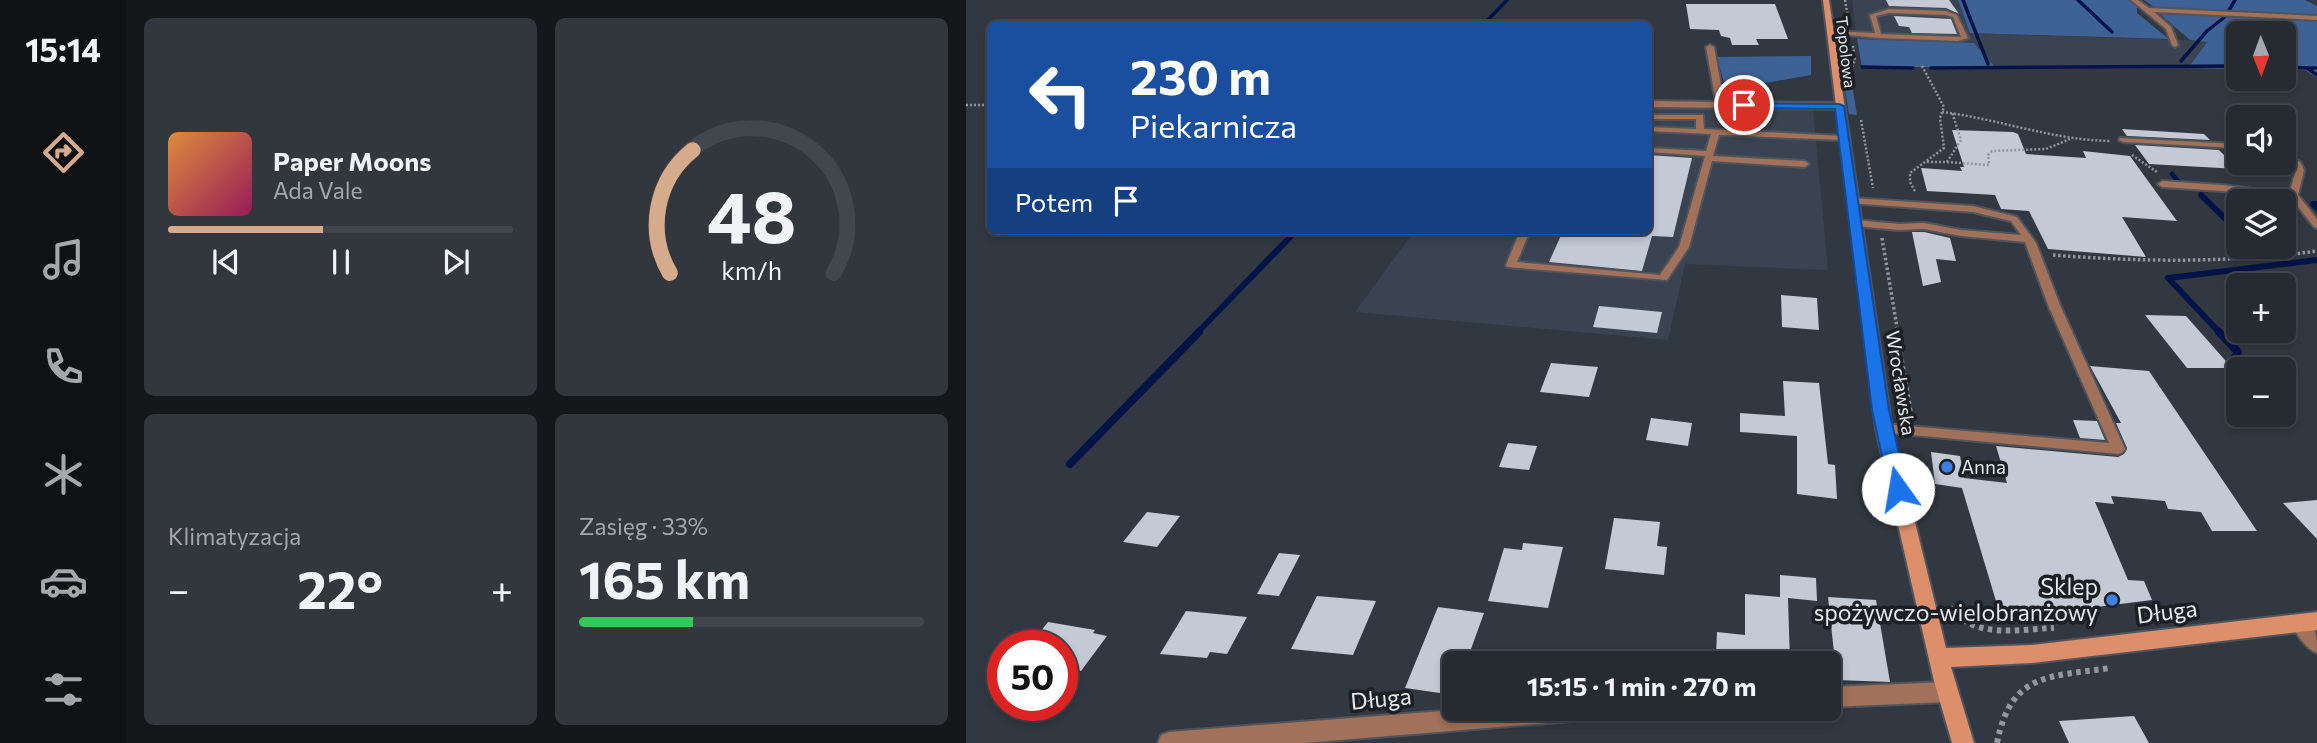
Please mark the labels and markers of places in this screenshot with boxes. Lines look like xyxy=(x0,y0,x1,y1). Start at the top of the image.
pin xyxy=(1714,75,1774,135)
place label: Anna xyxy=(1961,455,2006,478)
marker: Anna xyxy=(1939,459,1955,475)
place label: Sklep spożywczo-wielobranżowy xyxy=(1814,572,2098,626)
marker: Sklep spożywczo-wielobranżowy xyxy=(2104,592,2120,608)

